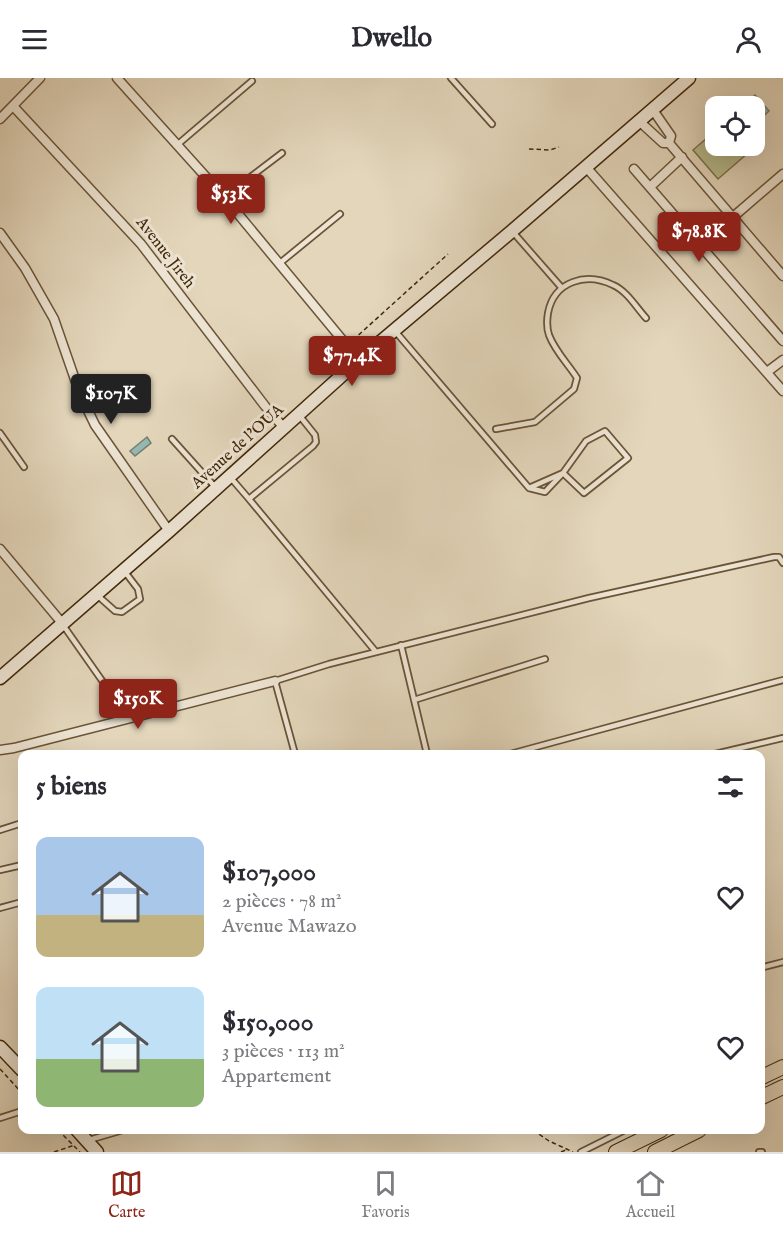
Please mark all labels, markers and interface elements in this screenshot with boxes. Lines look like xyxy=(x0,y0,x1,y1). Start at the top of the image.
text: Dwello xyxy=(351,22,432,56)
icon: menu xyxy=(18,23,51,56)
icon: person xyxy=(732,23,765,56)
map controls xyxy=(705,96,765,156)
button: locate xyxy=(705,96,765,156)
pin: $53K xyxy=(195,174,267,225)
text: $53K xyxy=(211,181,251,206)
pin: $78.8K xyxy=(650,212,748,263)
street label: Avenue Jireh xyxy=(130,213,199,293)
text: $78.8K xyxy=(672,219,726,244)
pin: $77.4K xyxy=(303,336,401,387)
text: $77.4K xyxy=(323,343,381,368)
pin: $107K xyxy=(69,374,153,425)
text: $107K xyxy=(85,381,137,406)
street label: Avenue de l’OUA xyxy=(187,399,289,494)
pin: $150K xyxy=(96,679,180,730)
text: $150K xyxy=(113,686,163,711)
text: 5 biens xyxy=(36,770,107,803)
icon: filters xyxy=(714,770,747,803)
text: $107,000 xyxy=(222,856,316,889)
icon: home xyxy=(84,861,156,933)
icon: heart xyxy=(714,881,747,914)
text: 2 pièces · 78 m² xyxy=(222,889,341,914)
text: Avenue Mawazo xyxy=(222,914,356,939)
text: $150,000 xyxy=(222,1006,313,1039)
icon: home xyxy=(84,1011,156,1083)
icon: heart xyxy=(714,1031,747,1064)
text: 3 pièces · 113 m² xyxy=(222,1039,345,1064)
text: Appartement xyxy=(222,1064,331,1089)
tab: Carte xyxy=(108,1167,145,1223)
tab: Favoris xyxy=(362,1167,410,1223)
tab: Accueil xyxy=(626,1167,675,1223)

